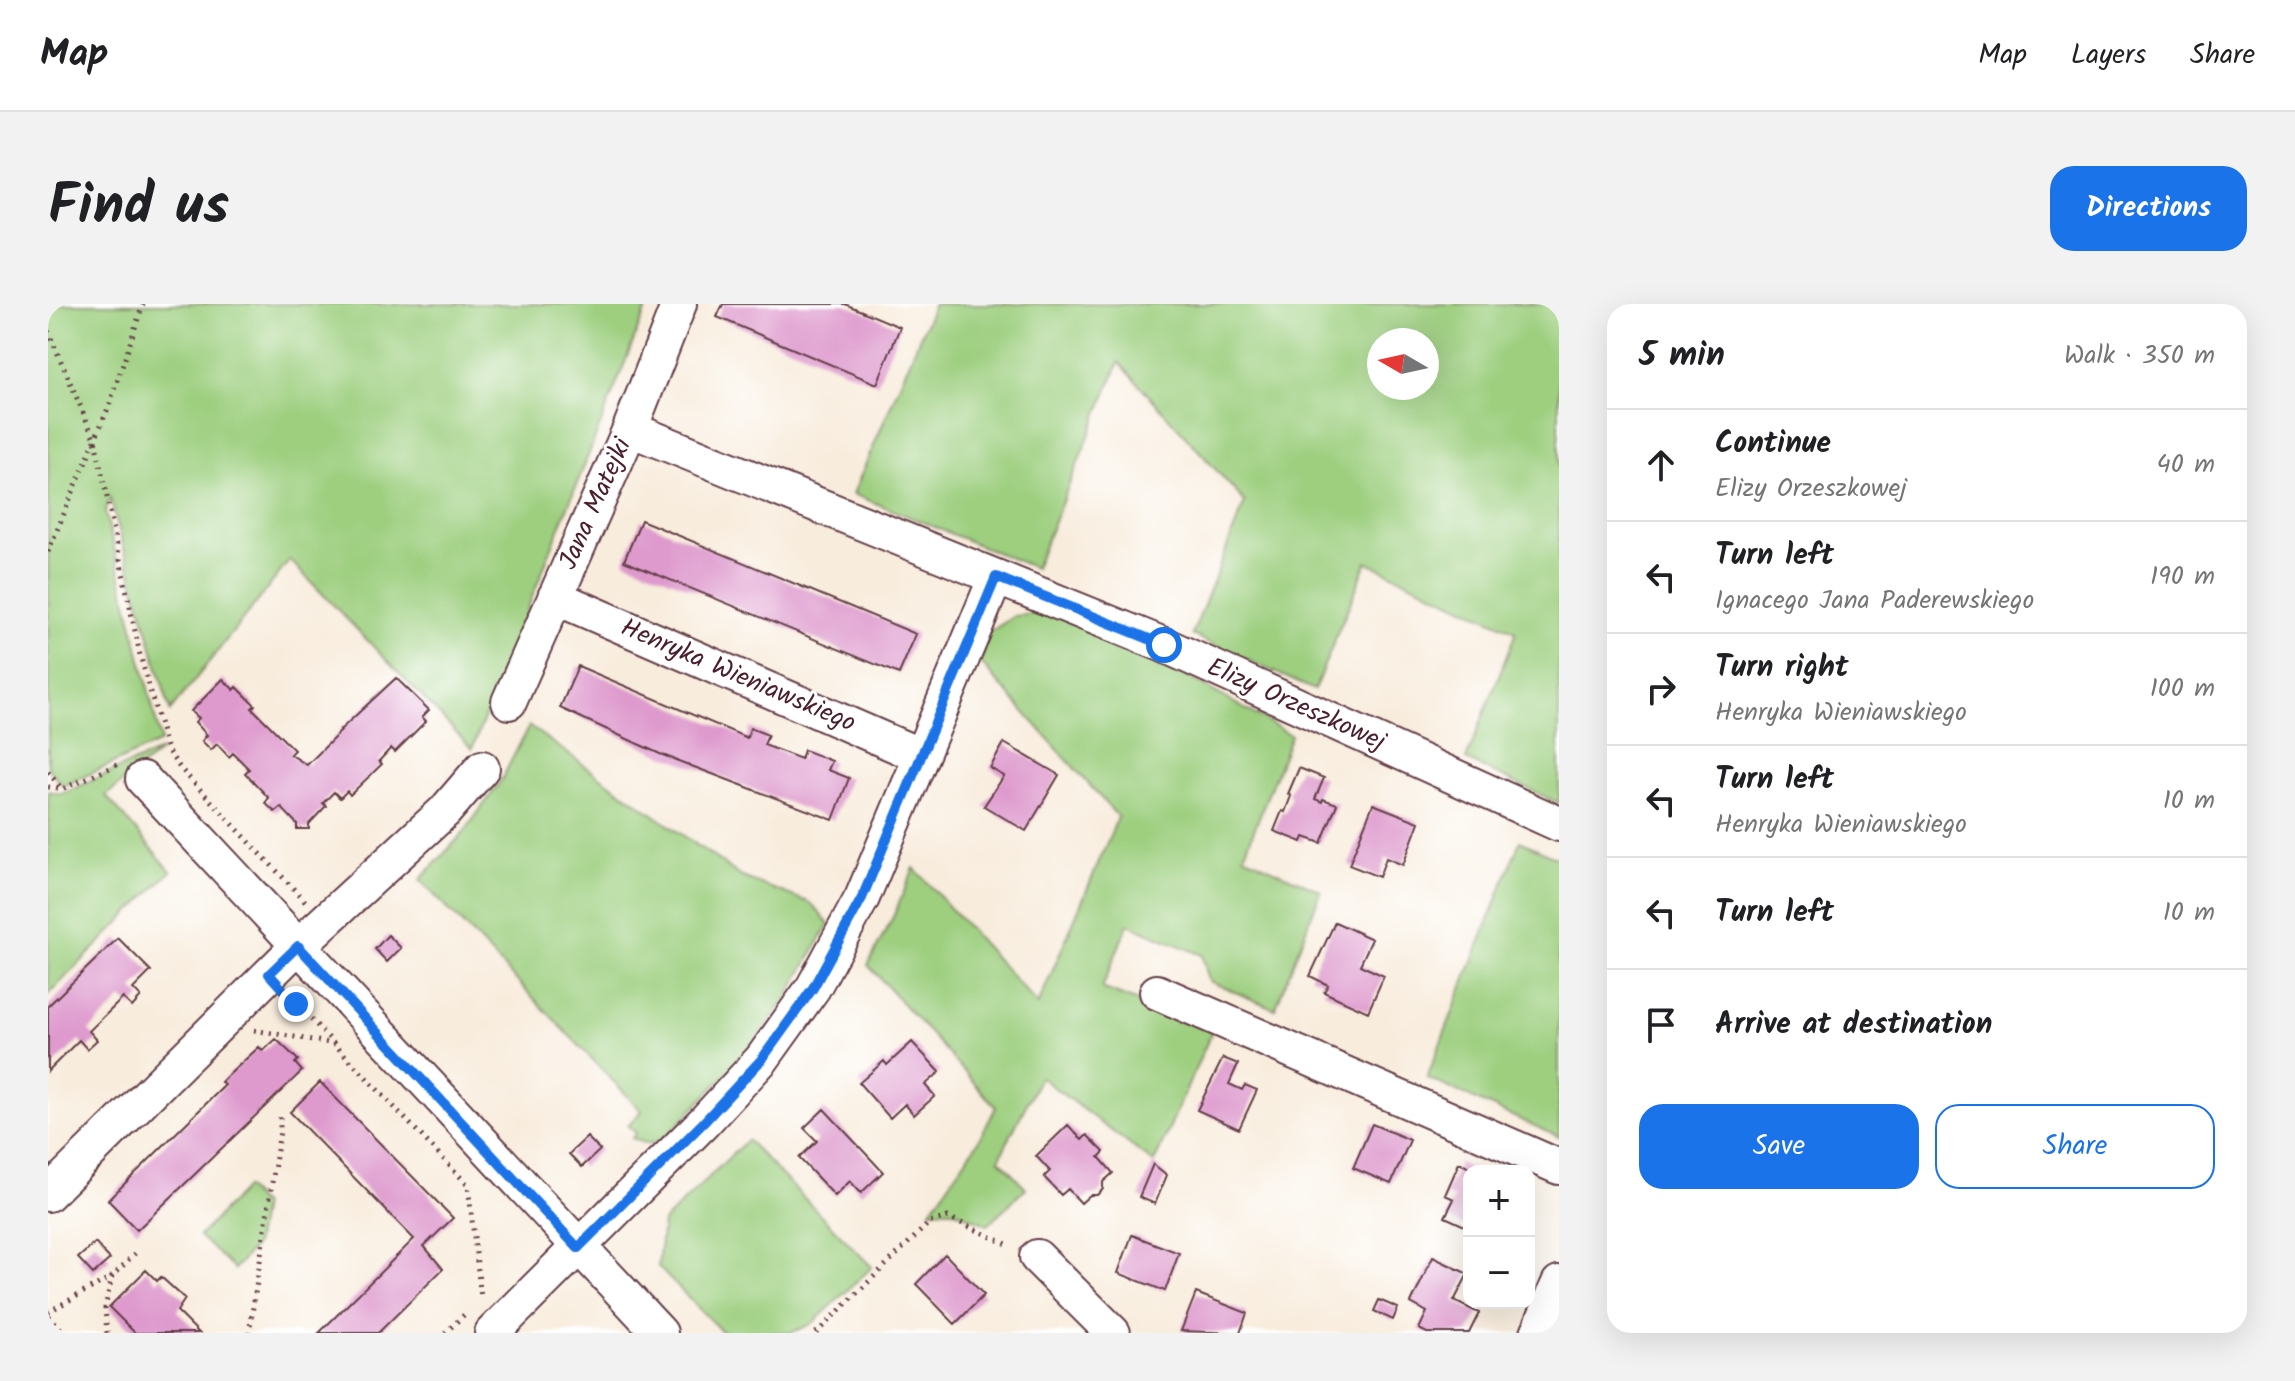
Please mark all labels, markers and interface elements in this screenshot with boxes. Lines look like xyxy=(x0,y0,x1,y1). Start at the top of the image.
text: Map xyxy=(40,25,109,85)
text: Map xyxy=(1978,33,2027,78)
text: Layers xyxy=(2071,33,2146,78)
text: Share xyxy=(2190,33,2255,78)
text: Find us xyxy=(48,163,229,253)
button: Directions xyxy=(2050,166,2247,251)
north arrow xyxy=(1367,328,1439,400)
text: 5 min xyxy=(1639,329,1725,383)
text: Walk · 350 m xyxy=(2064,335,2215,377)
text: Continue xyxy=(1715,420,1831,468)
street label: Jana Matejki xyxy=(548,430,644,577)
icon: ahead xyxy=(1639,443,1683,487)
text: 40 m xyxy=(2157,444,2215,486)
text: Elizy Orzeszkowej xyxy=(1715,468,1907,510)
text: Turn left xyxy=(1715,532,1834,580)
icon: left xyxy=(1639,555,1683,599)
text: 190 m xyxy=(2150,556,2215,598)
text: Ignacego Jana Paderewskiego xyxy=(1715,580,2034,622)
street label: Henryka Wieniawskiego xyxy=(614,607,862,745)
route start xyxy=(1146,627,1182,663)
text: Turn right xyxy=(1715,644,1848,692)
street label: Elizy Orzeszkowej xyxy=(1200,647,1393,764)
icon: right xyxy=(1639,667,1683,711)
text: 100 m xyxy=(2150,668,2215,710)
text: Henryka Wieniawskiego xyxy=(1715,692,1967,734)
text: Turn left xyxy=(1715,756,1834,804)
icon: left xyxy=(1639,779,1683,823)
text: 10 m xyxy=(2163,780,2215,822)
text: Henryka Wieniawskiego xyxy=(1715,804,1967,846)
text: Turn left xyxy=(1715,889,1834,937)
icon: left xyxy=(1639,891,1683,935)
text: 10 m xyxy=(2163,892,2215,934)
route end xyxy=(278,986,314,1022)
text: Arrive at destination xyxy=(1715,1001,1992,1049)
icon: arrive xyxy=(1639,1003,1683,1047)
button: Save xyxy=(1639,1104,1919,1189)
button: Share xyxy=(1935,1104,2215,1189)
map controls xyxy=(1463,1165,1535,1309)
button: + xyxy=(1463,1165,1535,1237)
button: − xyxy=(1463,1237,1535,1309)

